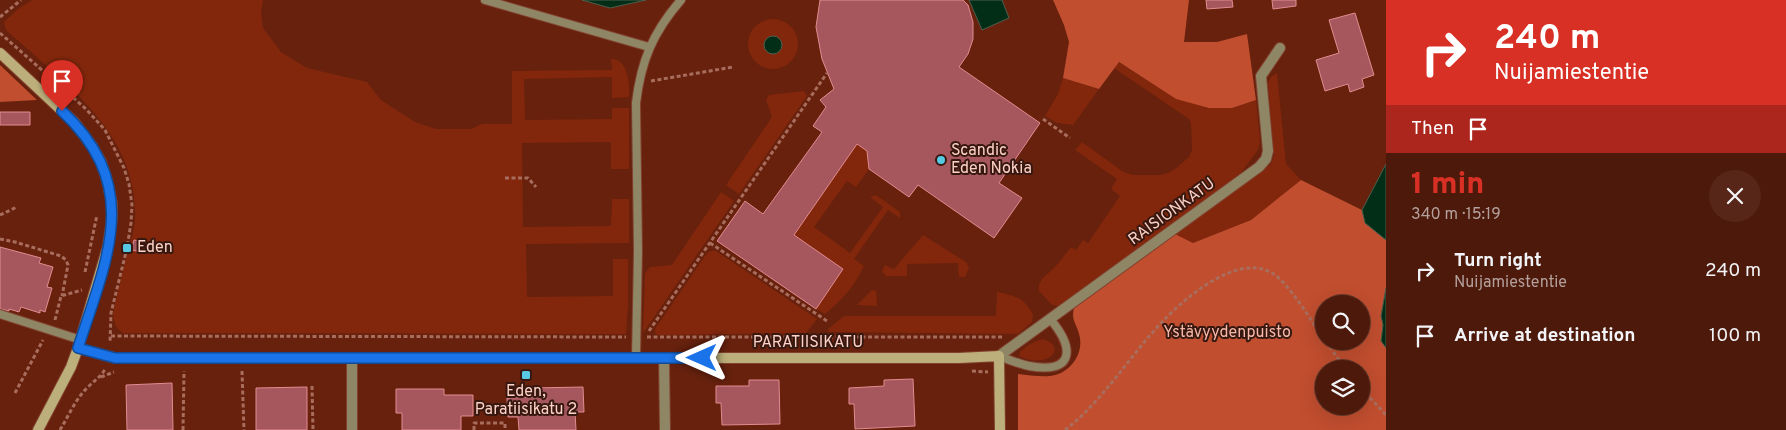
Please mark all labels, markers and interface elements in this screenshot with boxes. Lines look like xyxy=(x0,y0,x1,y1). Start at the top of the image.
text: 240 m xyxy=(1494,17,1600,61)
icon: right xyxy=(1411,20,1476,85)
pin xyxy=(41,60,83,111)
text: Nuijamiestentie xyxy=(1494,60,1649,87)
icon: arrive xyxy=(48,67,76,95)
icon: arrive xyxy=(1464,115,1492,143)
text: Then xyxy=(1411,117,1454,141)
place label: Scandic Eden Nokia xyxy=(951,141,1032,179)
marker: Scandic Eden Nokia xyxy=(935,154,947,166)
text: 1 min xyxy=(1411,167,1484,204)
button: close xyxy=(1709,170,1761,222)
street label: RAISIONKATU xyxy=(1125,174,1219,250)
text: 340 m · 15:19 xyxy=(1411,205,1501,225)
place label: Eden xyxy=(137,238,173,258)
marker: Eden xyxy=(121,242,133,254)
text: Turn right xyxy=(1454,249,1542,273)
icon: right xyxy=(1411,257,1439,285)
text: 240 m xyxy=(1705,259,1761,283)
text: Nuijamiestentie xyxy=(1454,273,1567,293)
map controls xyxy=(1315,295,1370,415)
button: search xyxy=(1315,295,1370,350)
icon: arrive xyxy=(1411,322,1439,350)
park label: Ystävyydenpuisto xyxy=(1163,323,1291,343)
text: Arrive at destination xyxy=(1454,324,1635,348)
text: 100 m xyxy=(1709,324,1761,348)
position arrow xyxy=(675,331,727,383)
street label: PARATIISIKATU xyxy=(753,333,863,353)
button: layers xyxy=(1315,360,1370,415)
marker: Eden, Paratiisikatu 2 xyxy=(520,369,532,381)
place label: Eden, Paratiisikatu 2 xyxy=(475,382,577,420)

